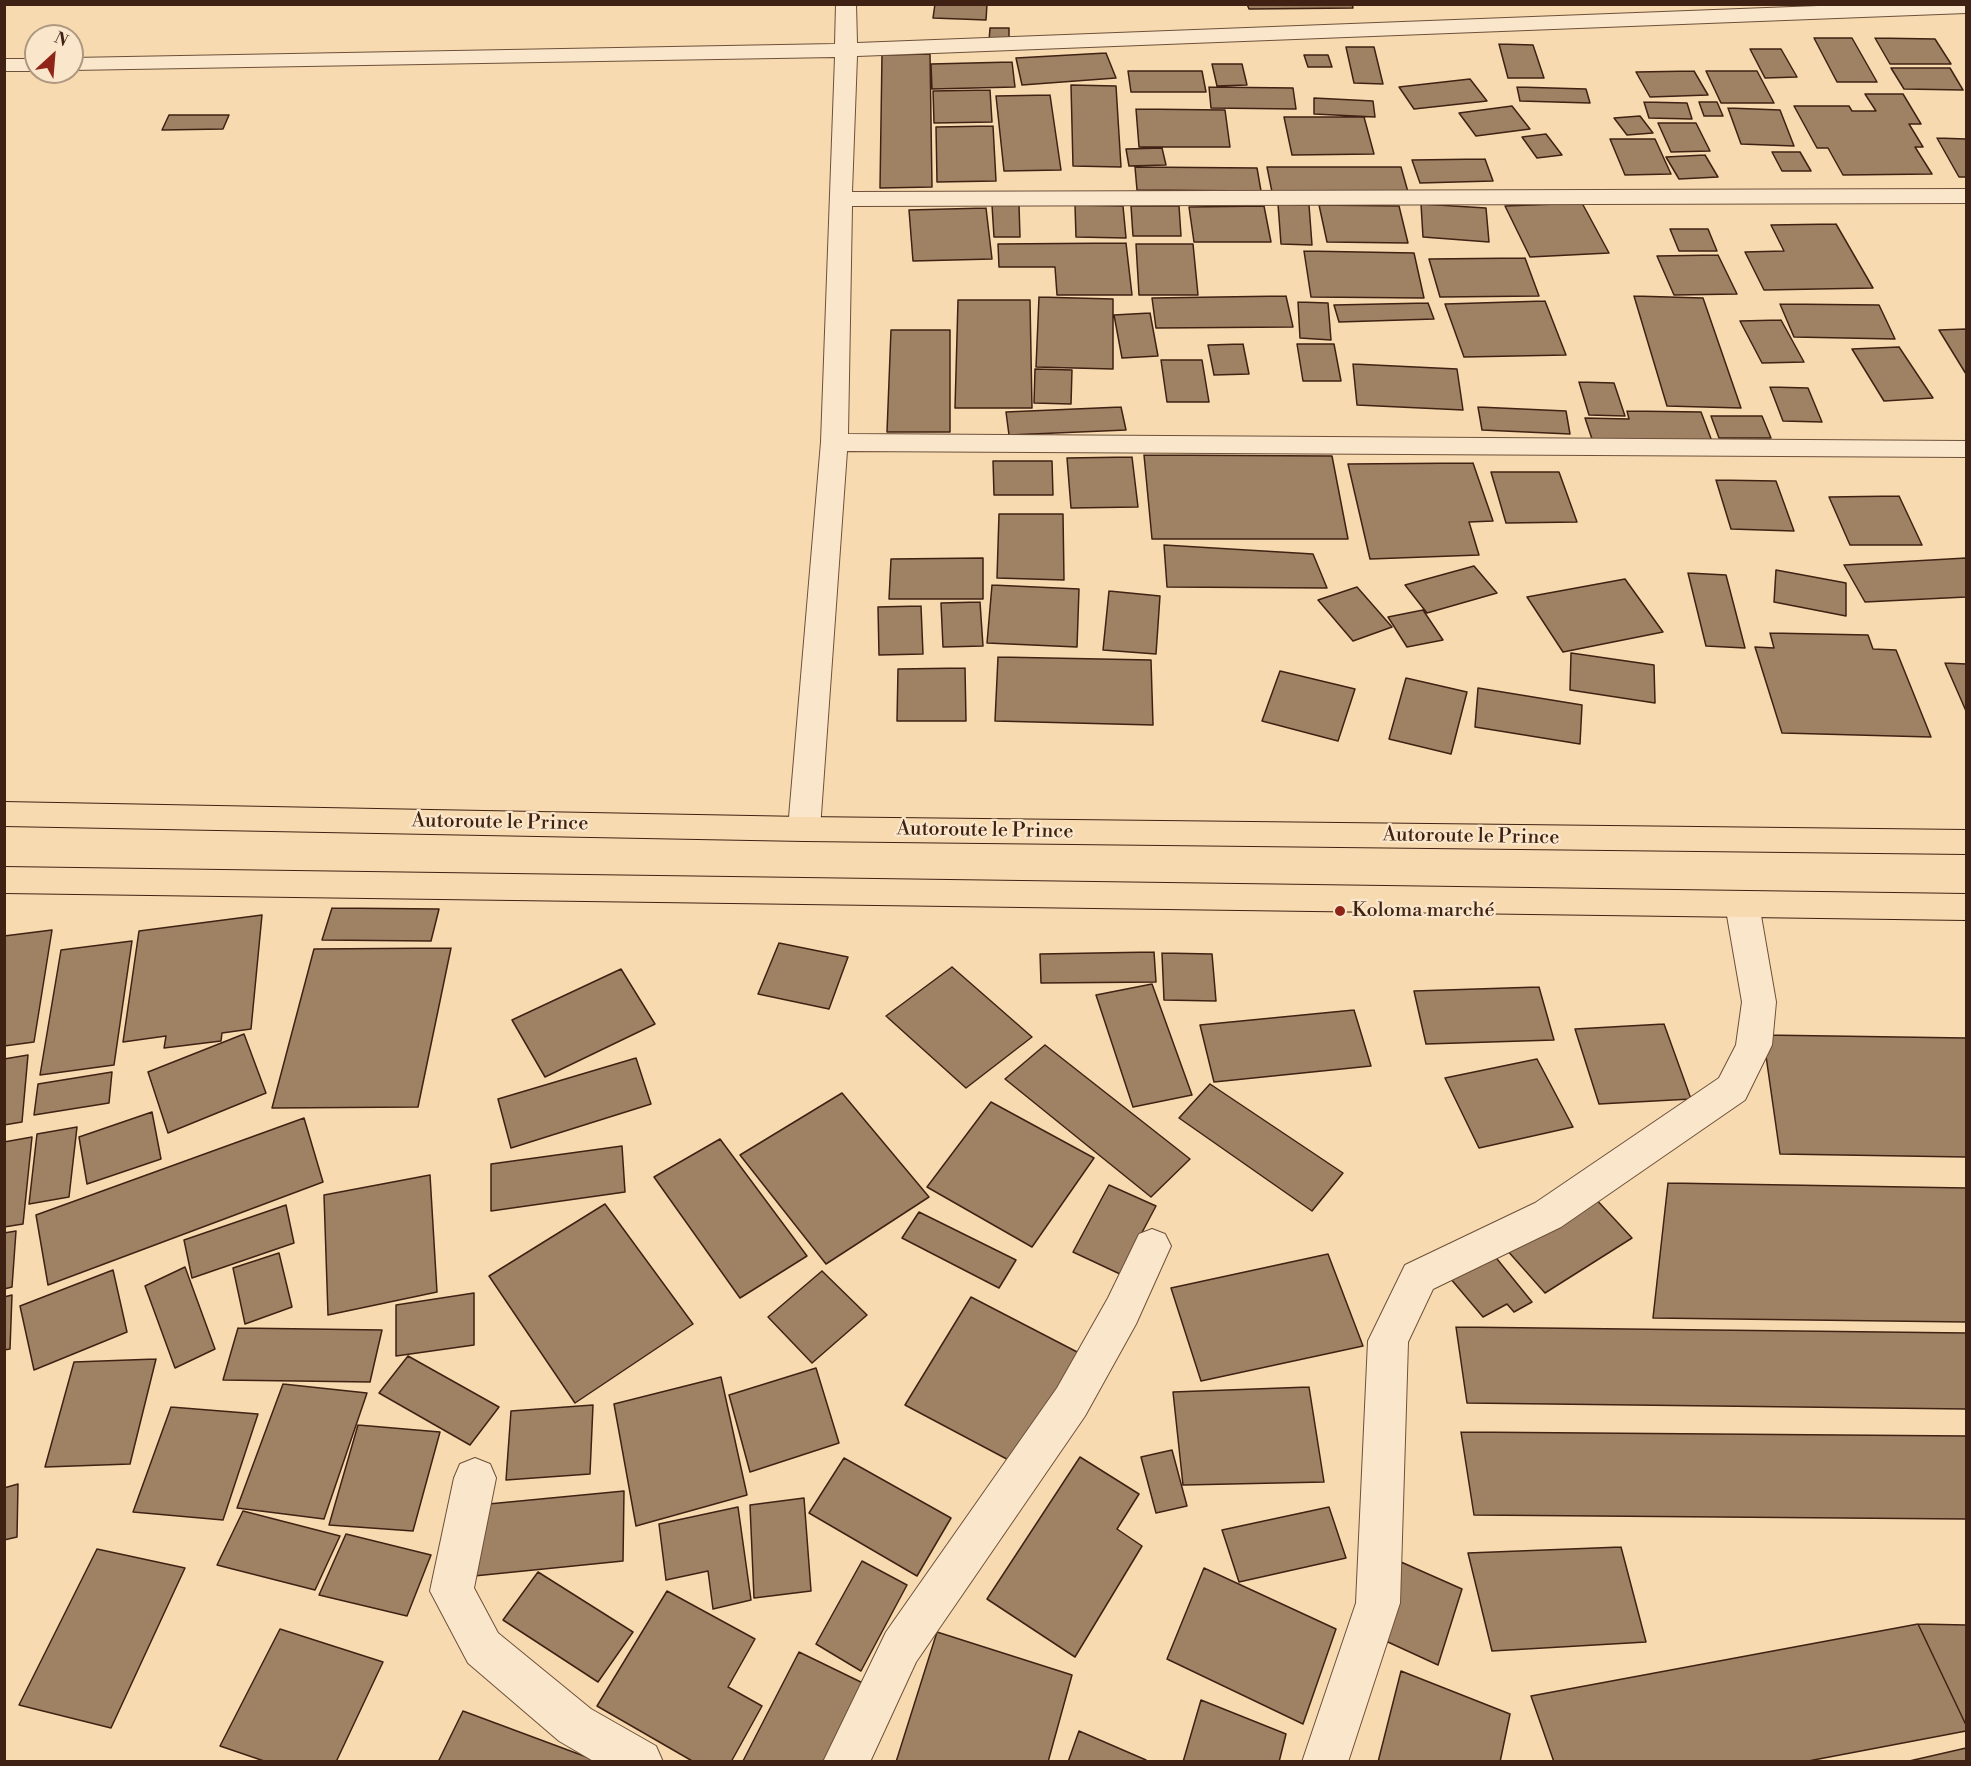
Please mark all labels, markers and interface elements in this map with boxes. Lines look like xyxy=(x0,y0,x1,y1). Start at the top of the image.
north arrow xyxy=(24,24,84,84)
text: N xyxy=(51,28,71,51)
street label: Autoroute le Prince xyxy=(411,809,589,837)
street label: Autoroute le Prince xyxy=(896,817,1074,845)
street label: Autoroute le Prince xyxy=(1382,823,1560,851)
place label: Koloma marché xyxy=(1352,899,1495,923)
marker: Koloma marché xyxy=(1333,904,1347,918)

